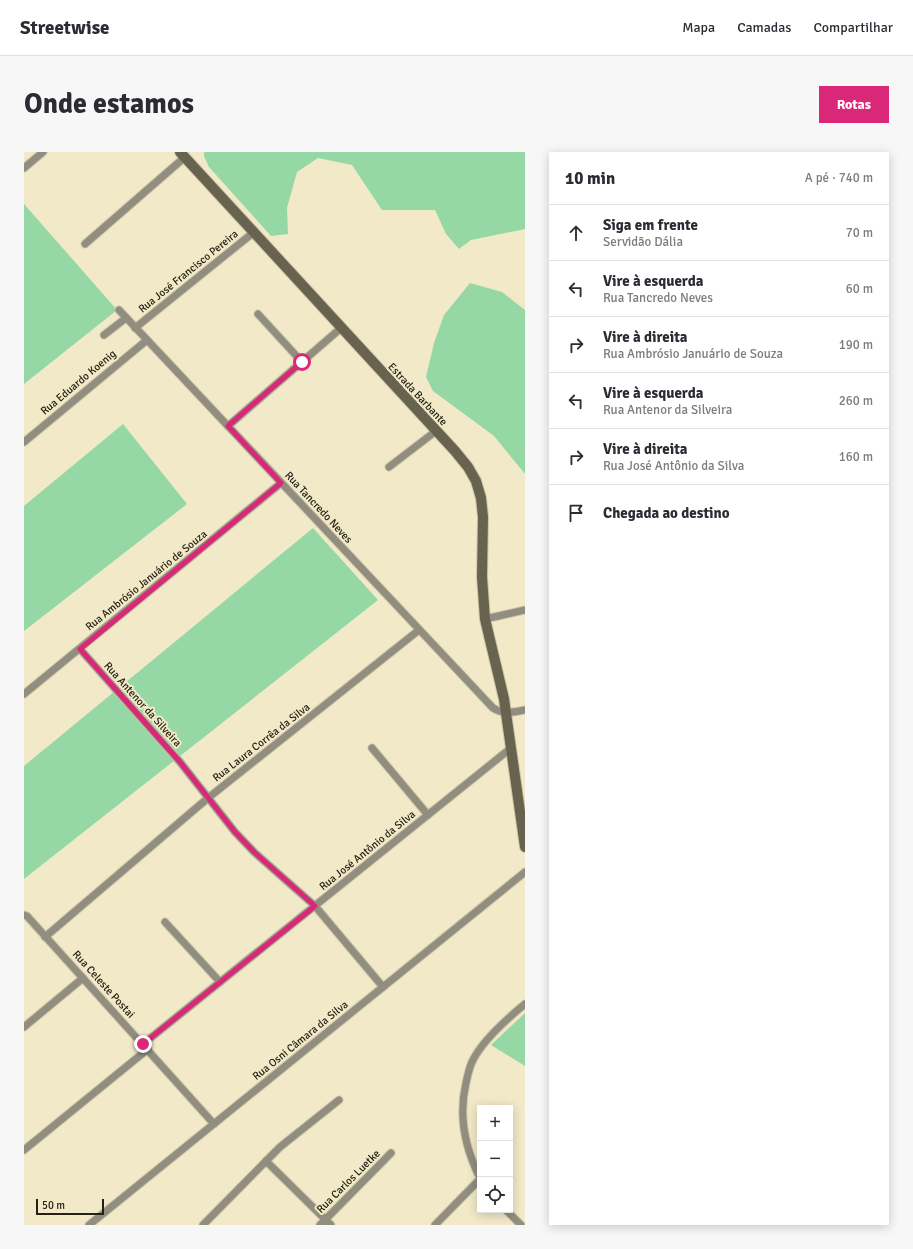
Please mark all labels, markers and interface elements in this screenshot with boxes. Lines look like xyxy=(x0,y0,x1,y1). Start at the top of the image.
text: Streetwise xyxy=(20,16,110,40)
text: Mapa xyxy=(682,19,715,36)
text: Camadas xyxy=(737,19,791,36)
text: Compartilhar xyxy=(813,19,893,36)
button: Rotas xyxy=(819,86,889,123)
text: Onde estamos xyxy=(24,87,194,121)
text: 10 min xyxy=(565,168,615,189)
text: A pé · 740 m xyxy=(805,170,873,186)
text: Siga em frente xyxy=(603,216,698,234)
icon: ahead xyxy=(565,222,587,244)
text: 70 m xyxy=(846,225,873,241)
street label: Rua José Francisco Pereira xyxy=(136,227,241,316)
text: Servidão Dália xyxy=(603,234,683,250)
text: Vire à esquerda xyxy=(603,272,703,290)
icon: left xyxy=(565,278,587,300)
text: 60 m xyxy=(846,281,873,297)
text: Rua Tancredo Neves xyxy=(603,290,713,306)
text: Vire à direita xyxy=(603,328,687,346)
icon: right xyxy=(565,334,587,356)
text: 190 m xyxy=(839,337,873,353)
text: Rua Ambrósio Januário de Souza xyxy=(603,346,783,362)
street label: Rua Eduardo Koenig xyxy=(38,347,119,418)
route start xyxy=(293,353,311,371)
street label: Estrada Barbante xyxy=(385,360,450,428)
text: Vire à esquerda xyxy=(603,384,703,402)
icon: left xyxy=(565,390,587,412)
text: 260 m xyxy=(839,393,873,409)
text: Rua Antenor da Silveira xyxy=(603,402,732,418)
text: Vire à direita xyxy=(603,440,687,458)
icon: right xyxy=(565,446,587,468)
text: 160 m xyxy=(839,449,873,465)
text: Rua José Antônio da Silva xyxy=(603,458,744,474)
street label: Rua Tancredo Neves xyxy=(282,469,355,546)
icon: arrive xyxy=(565,502,587,524)
text: Chegada ao destino xyxy=(603,504,730,522)
street label: Rua Ambrósio Januário de Souza xyxy=(83,527,210,633)
street label: Rua Antenor da Silveira xyxy=(101,659,184,750)
street label: Rua Laura Corrêa da Silva xyxy=(210,700,313,784)
street label: Rua José Antônio da Silva xyxy=(317,807,418,893)
street label: Rua Celeste Postai xyxy=(70,948,137,1021)
street label: Rua Osni Câmara da Silva xyxy=(250,998,351,1083)
route end xyxy=(134,1035,152,1053)
map controls xyxy=(477,1105,513,1213)
button: + xyxy=(477,1105,513,1141)
button: − xyxy=(477,1141,513,1177)
street label: Rua Carlos Luetke xyxy=(314,1147,383,1216)
button: locate xyxy=(477,1177,513,1213)
scale bar xyxy=(36,1197,104,1216)
text: 50 m xyxy=(42,1199,65,1212)

